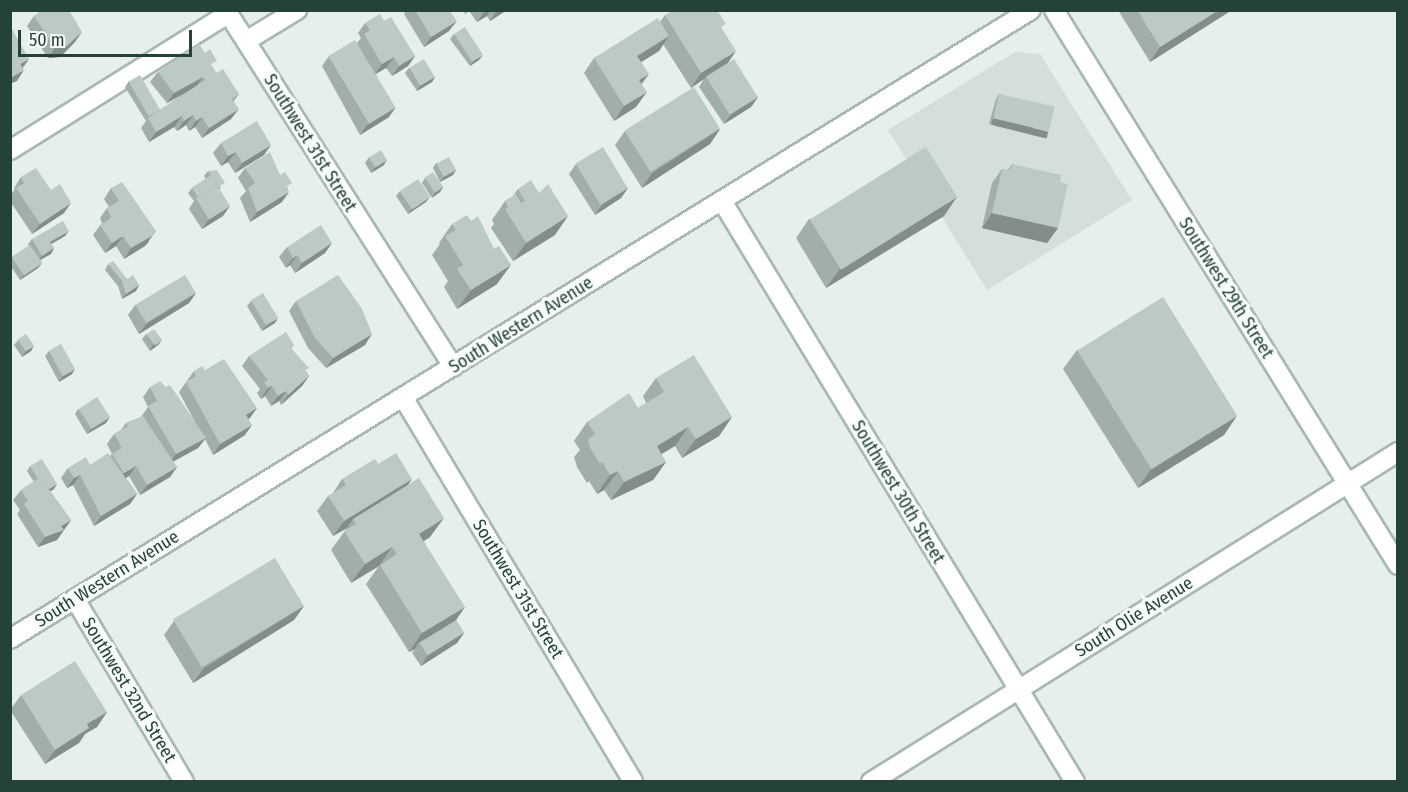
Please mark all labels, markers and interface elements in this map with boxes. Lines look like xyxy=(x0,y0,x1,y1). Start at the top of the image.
scale bar xyxy=(21,18,195,56)
text: 50 m xyxy=(29,29,65,51)
street label: Southwest 31st Street xyxy=(259,70,361,216)
street label: Southwest 29th Street xyxy=(1174,214,1278,362)
street label: South Western Avenue xyxy=(445,272,597,378)
street label: Southwest 30th Street xyxy=(847,417,949,567)
street label: Southwest 31st Street xyxy=(468,516,568,662)
street label: South Western Avenue xyxy=(31,526,183,632)
street label: South Olie Avenue xyxy=(1071,572,1197,662)
street label: Southwest 32nd Street xyxy=(77,614,181,766)

